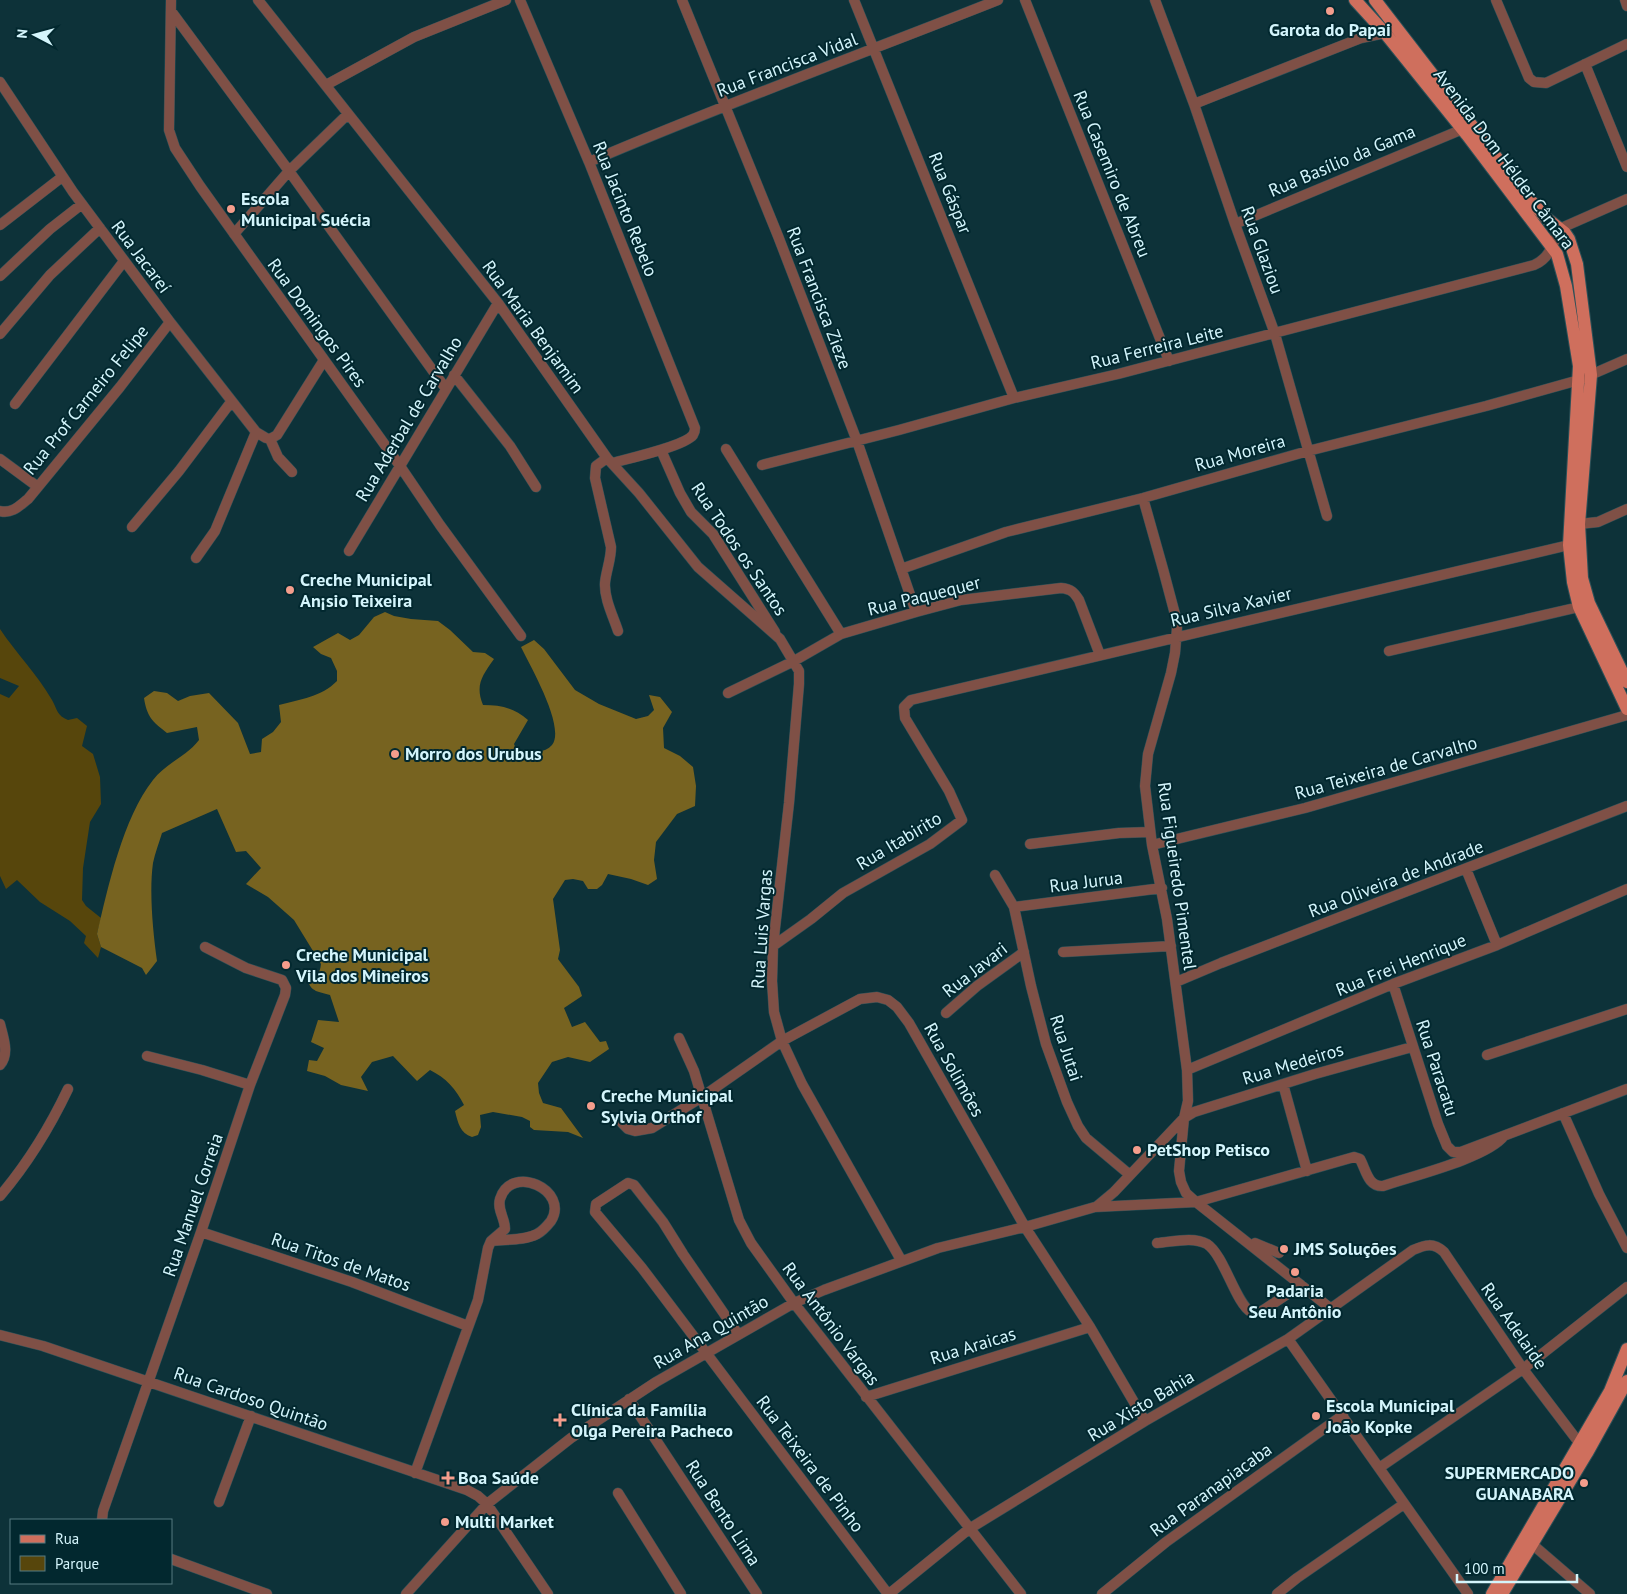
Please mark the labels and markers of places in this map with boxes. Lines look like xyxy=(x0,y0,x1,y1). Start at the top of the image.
marker: Garota do Papai xyxy=(1324,5,1336,17)
place label: Garota do Papai xyxy=(1269,18,1391,41)
place label: Escola Municipal Suécia xyxy=(241,187,371,231)
marker: Escola Municipal Suécia xyxy=(225,203,237,215)
place label: Creche Municipal An¡sio Teixeira xyxy=(300,568,433,612)
marker: Creche Municipal An¡sio Teixeira xyxy=(284,584,296,596)
place label: Morro dos Urubus xyxy=(405,742,542,765)
marker: Morro dos Urubus xyxy=(389,748,401,760)
place label: Creche Municipal Vila dos Mineiros xyxy=(295,943,429,987)
marker: Creche Municipal Vila dos Mineiros xyxy=(280,959,292,971)
place label: Creche Municipal Sylvia Orthof xyxy=(601,1084,734,1128)
marker: Creche Municipal Sylvia Orthof xyxy=(585,1100,597,1112)
place label: PetShop Petisco xyxy=(1147,1138,1270,1161)
marker: PetShop Petisco xyxy=(1131,1144,1143,1156)
place label: JMS Soluções xyxy=(1293,1237,1397,1260)
marker: JMS Soluções xyxy=(1278,1243,1290,1255)
marker: Padaria Seu Antônio xyxy=(1289,1266,1301,1278)
place label: Padaria Seu Antônio xyxy=(1248,1279,1342,1323)
place label: Escola Municipal João Kopke xyxy=(1325,1394,1455,1438)
place label: Clínica da Família Olga Pereira Pacheco xyxy=(571,1398,733,1442)
marker: Escola Municipal João Kopke xyxy=(1310,1410,1322,1422)
marker: Clínica da Família Olga Pereira Pacheco xyxy=(553,1413,567,1427)
place label: SUPERMERCADO GUANABARA xyxy=(1445,1461,1574,1505)
place label: Boa Saúde xyxy=(458,1466,539,1489)
marker: Boa Saúde xyxy=(442,1472,454,1484)
marker: SUPERMERCADO GUANABARA xyxy=(1578,1477,1590,1489)
place label: Multi Market xyxy=(455,1510,554,1533)
marker: Multi Market xyxy=(439,1516,451,1528)

